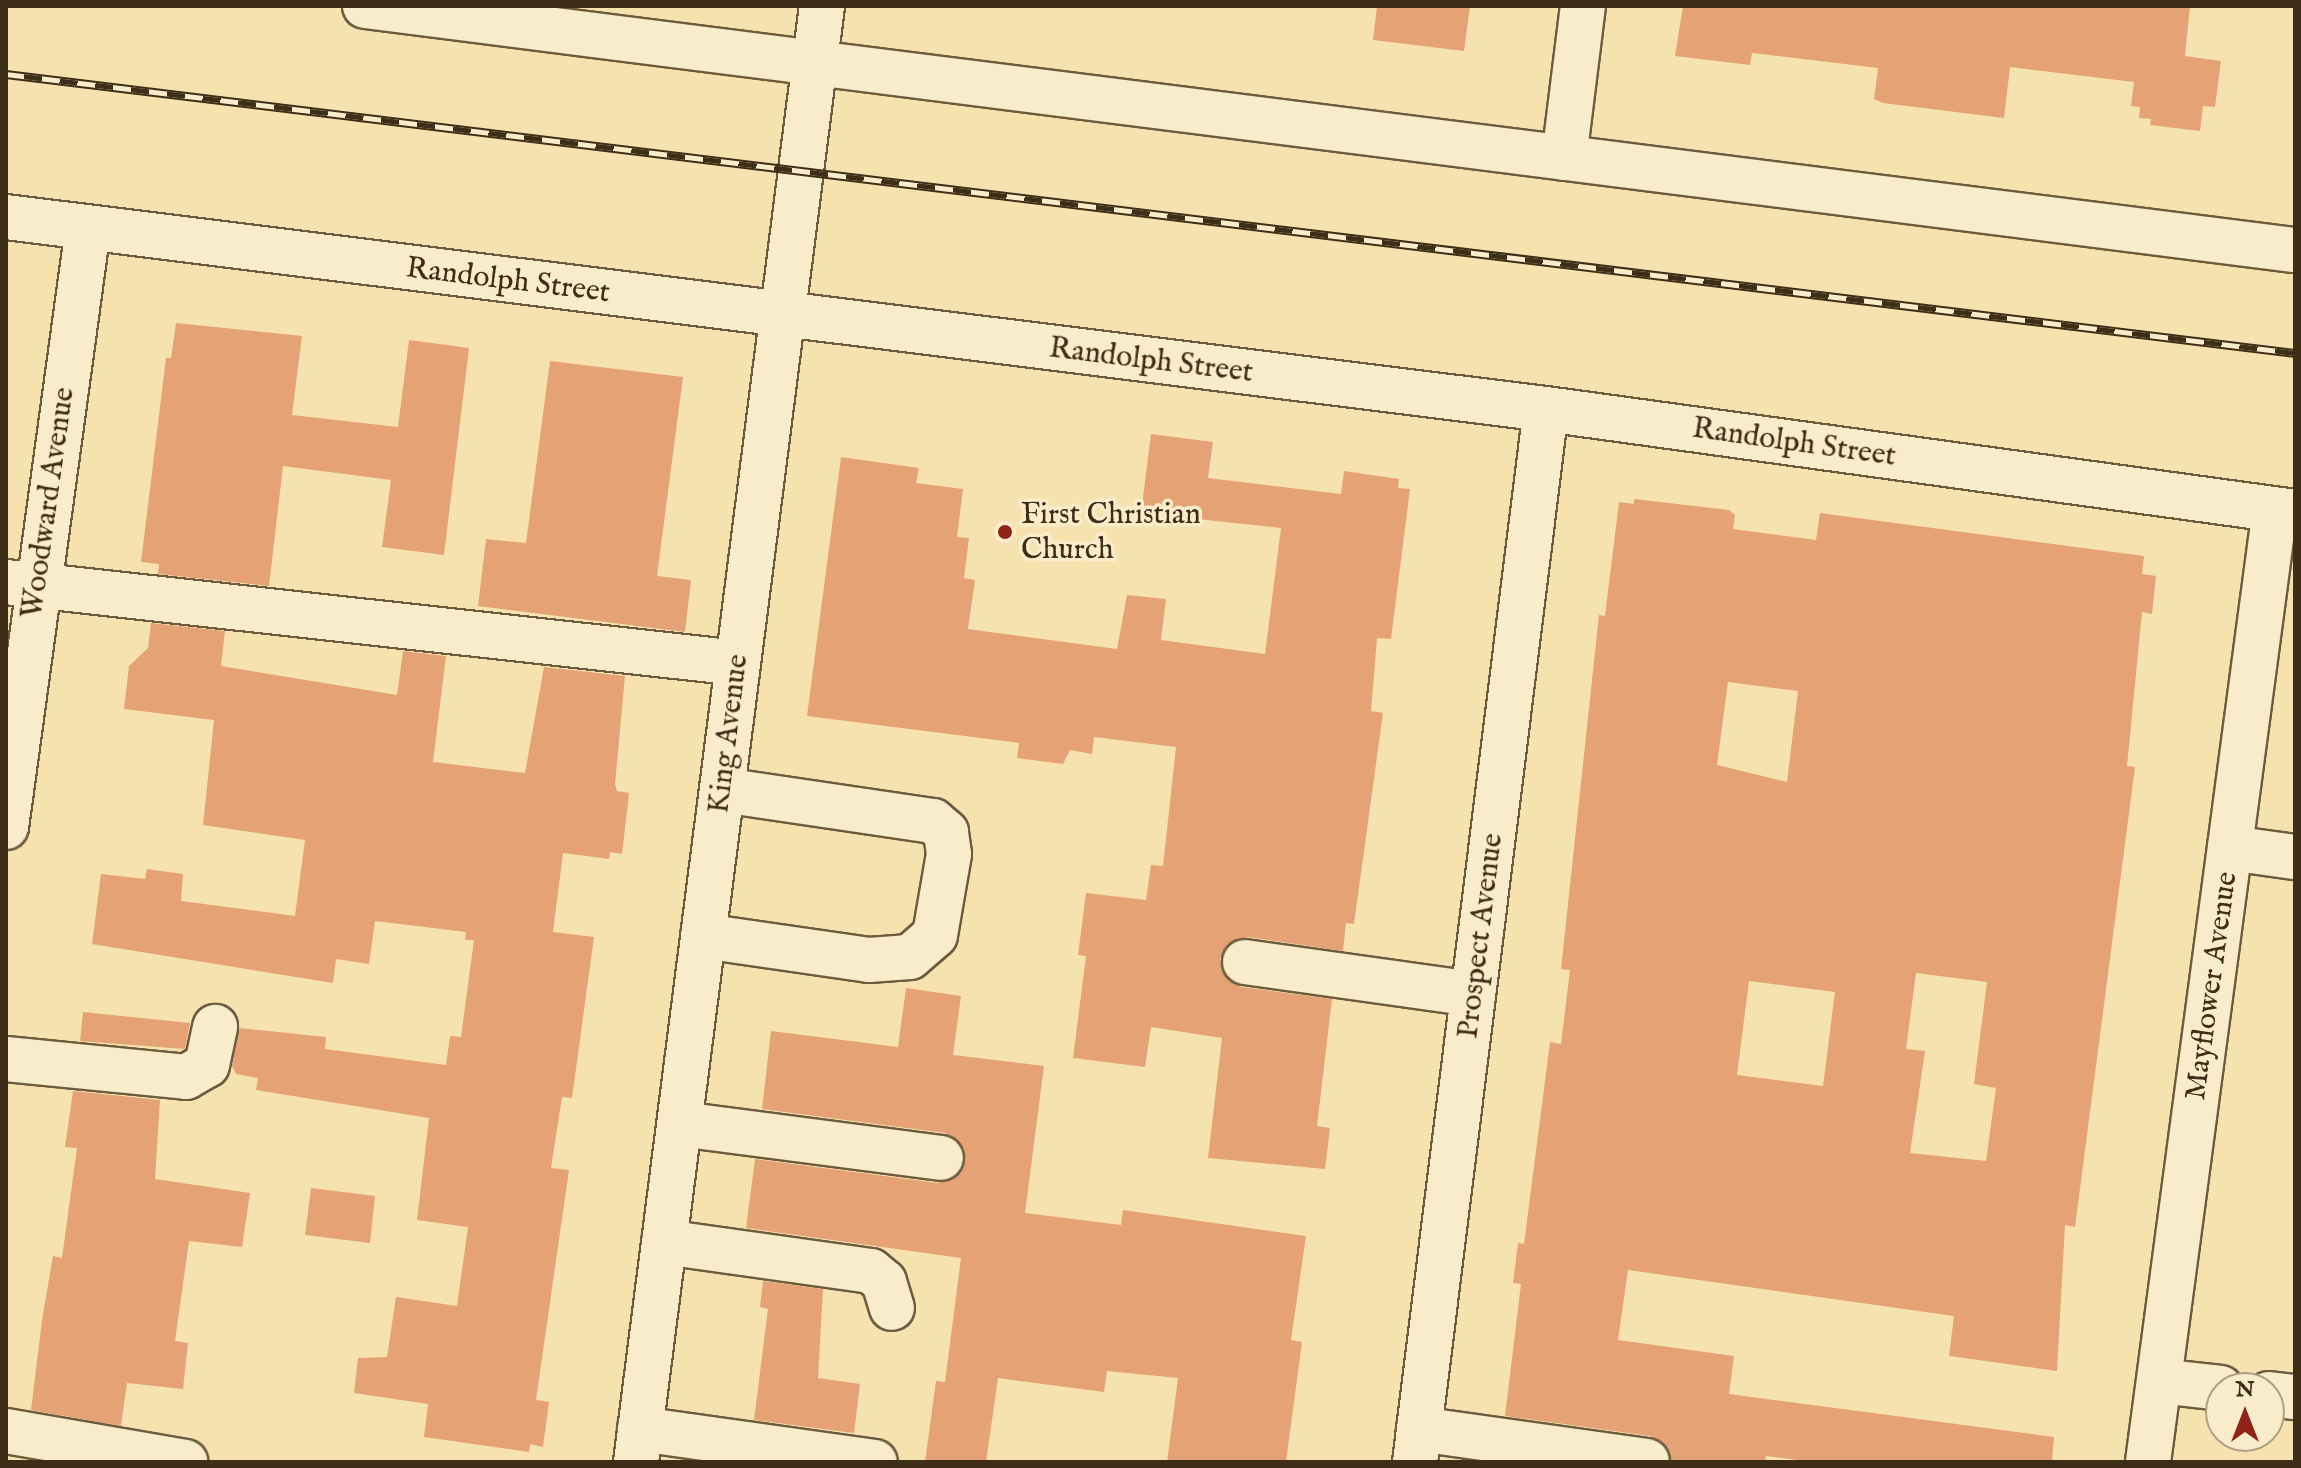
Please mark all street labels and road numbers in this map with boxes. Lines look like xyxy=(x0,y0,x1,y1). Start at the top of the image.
street label: Randolph Street xyxy=(404,251,612,311)
street label: Randolph Street xyxy=(1047,331,1255,391)
street label: Woodward Avenue xyxy=(15,385,83,621)
street label: Randolph Street xyxy=(1690,411,1898,475)
street label: King Avenue xyxy=(701,652,757,816)
street label: Prospect Avenue xyxy=(1451,831,1511,1041)
street label: Mayflower Avenue xyxy=(2178,869,2246,1103)

